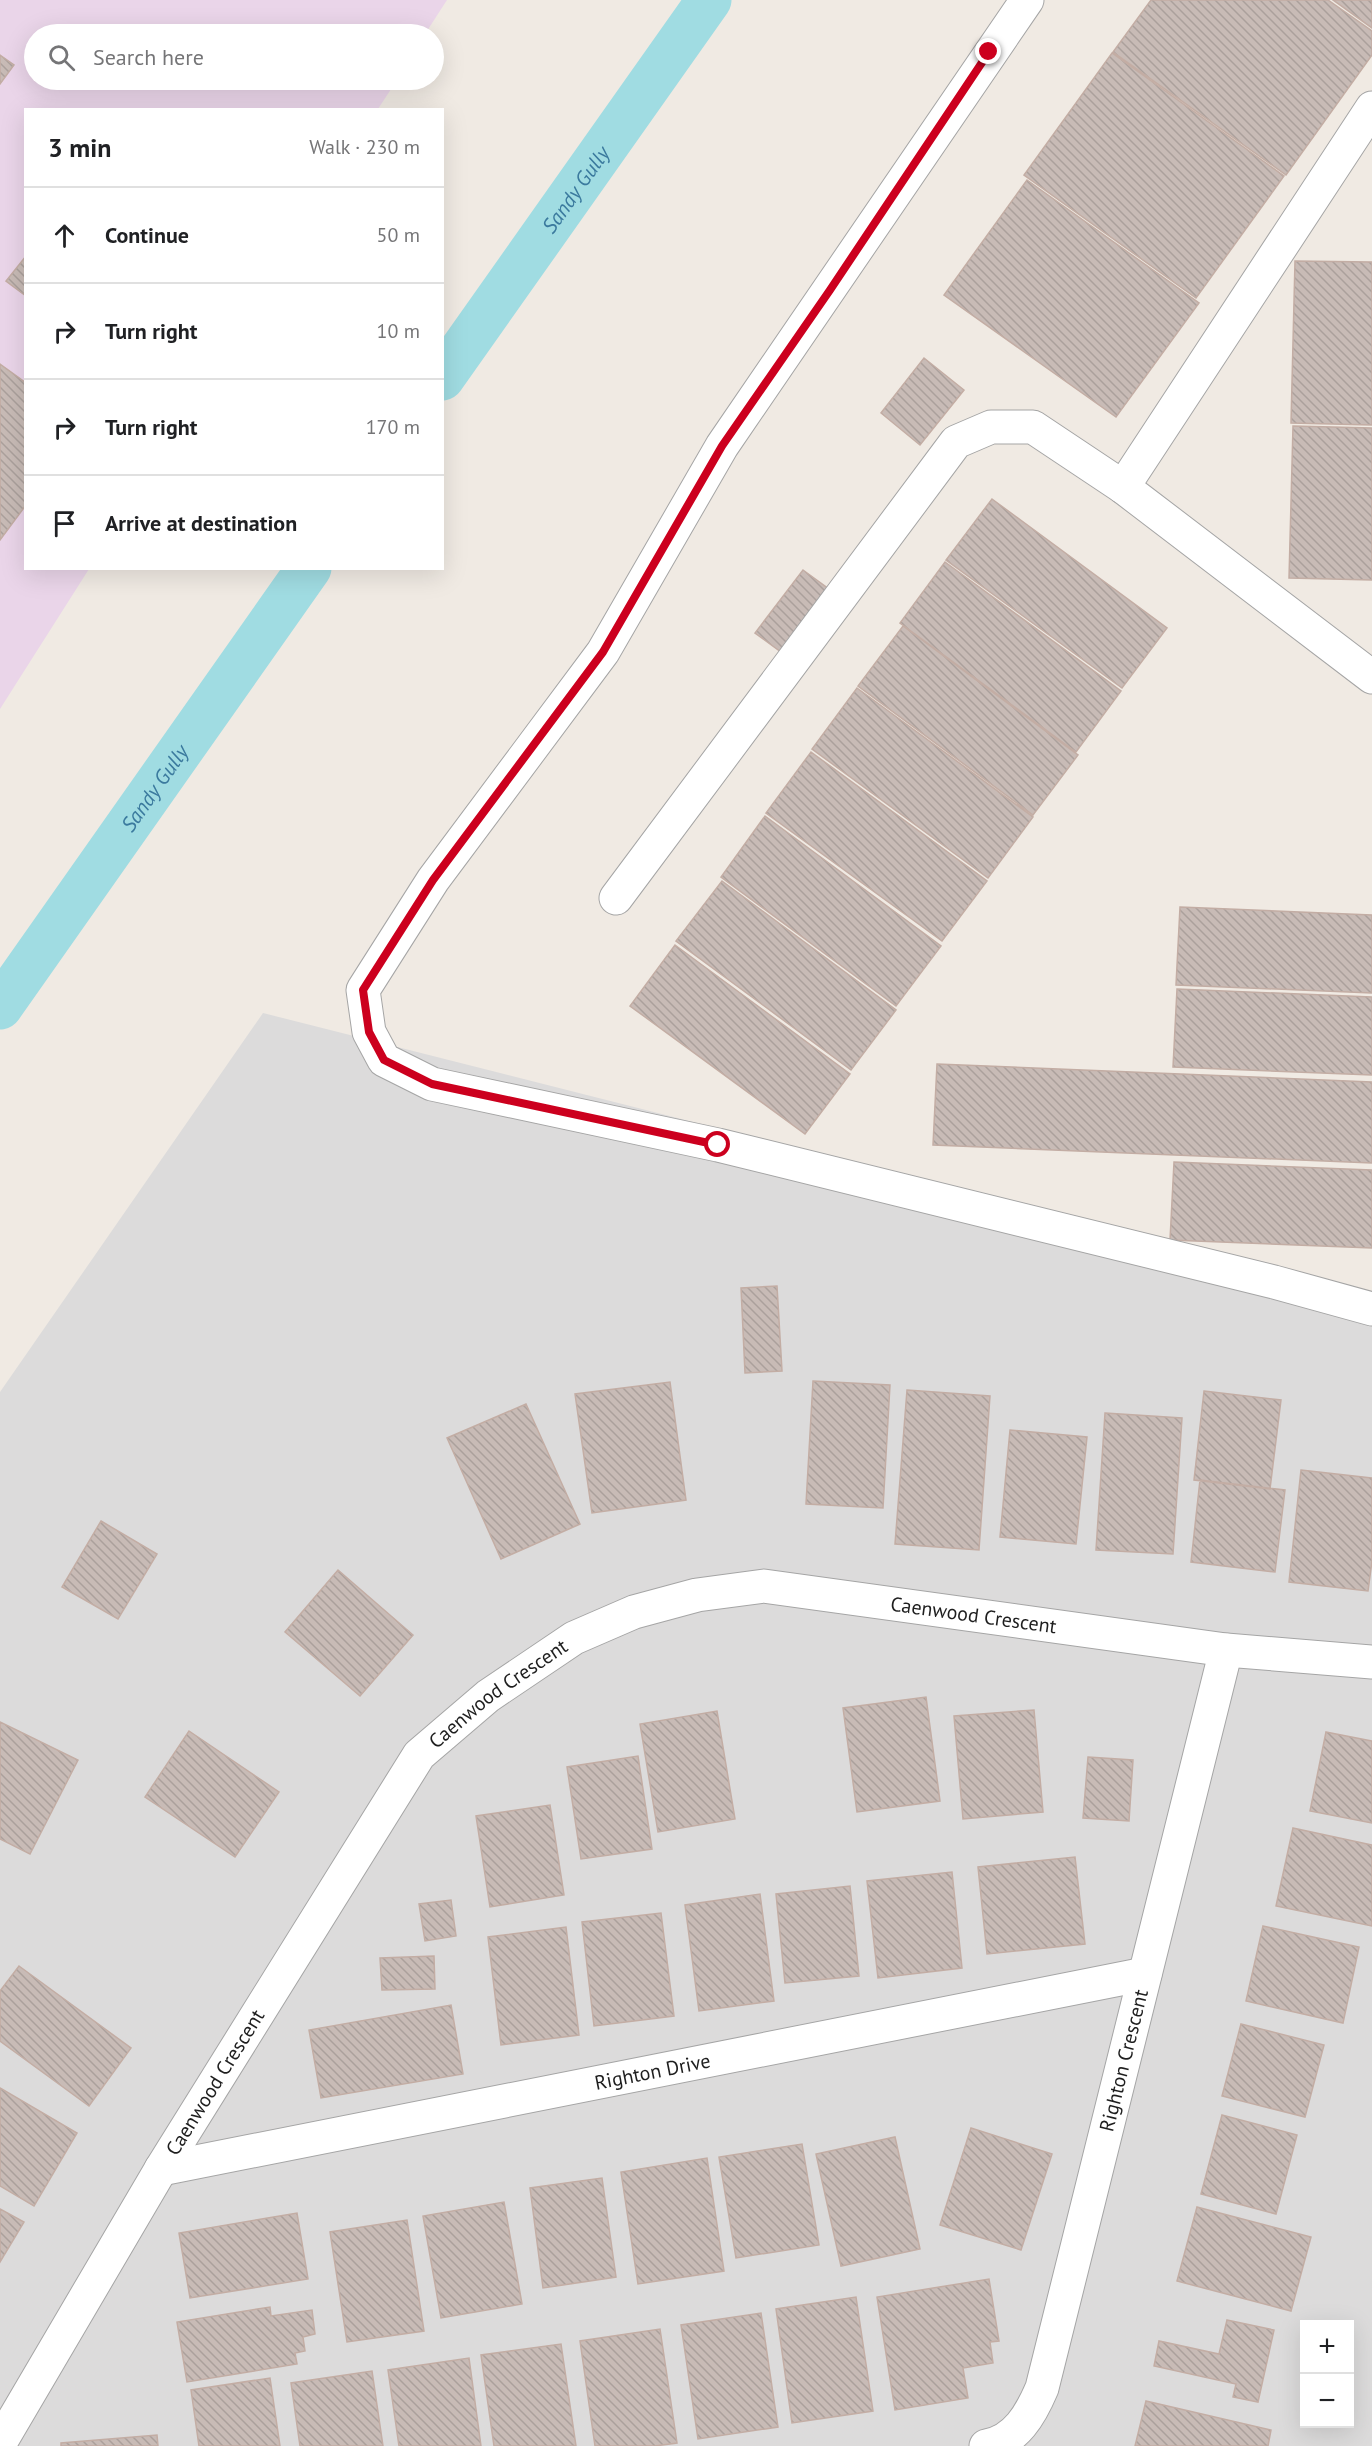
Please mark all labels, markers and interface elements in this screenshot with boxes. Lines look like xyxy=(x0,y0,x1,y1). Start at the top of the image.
search box xyxy=(24,24,444,90)
route end xyxy=(975,38,1001,64)
icon: search xyxy=(45,41,78,74)
text: Search here xyxy=(93,43,204,71)
text: 3 min xyxy=(48,131,111,164)
text: Walk · 230 m xyxy=(309,134,420,160)
water label: Sandy Gully xyxy=(535,139,616,238)
icon: ahead xyxy=(48,219,81,252)
text: Continue xyxy=(105,221,189,249)
text: 50 m xyxy=(377,222,420,248)
icon: right xyxy=(48,315,81,348)
text: Turn right xyxy=(105,317,197,345)
text: 10 m xyxy=(377,318,420,344)
icon: right xyxy=(48,411,81,444)
text: Turn right xyxy=(105,413,197,441)
text: 170 m xyxy=(366,414,420,440)
icon: arrive xyxy=(48,507,81,540)
text: Arrive at destination xyxy=(105,509,297,537)
water label: Sandy Gully xyxy=(114,738,195,837)
route start xyxy=(704,1131,730,1157)
street label: Caenwood Crescent xyxy=(889,1591,1058,1639)
street label: Caenwood Crescent xyxy=(423,1633,573,1754)
street label: Righton Crescent xyxy=(1093,1986,1154,2134)
street label: Caenwood Crescent xyxy=(160,2004,270,2160)
street label: Righton Drive xyxy=(592,2047,713,2096)
map controls xyxy=(1300,2320,1354,2428)
button: + xyxy=(1300,2320,1354,2374)
button: − xyxy=(1300,2374,1354,2428)

